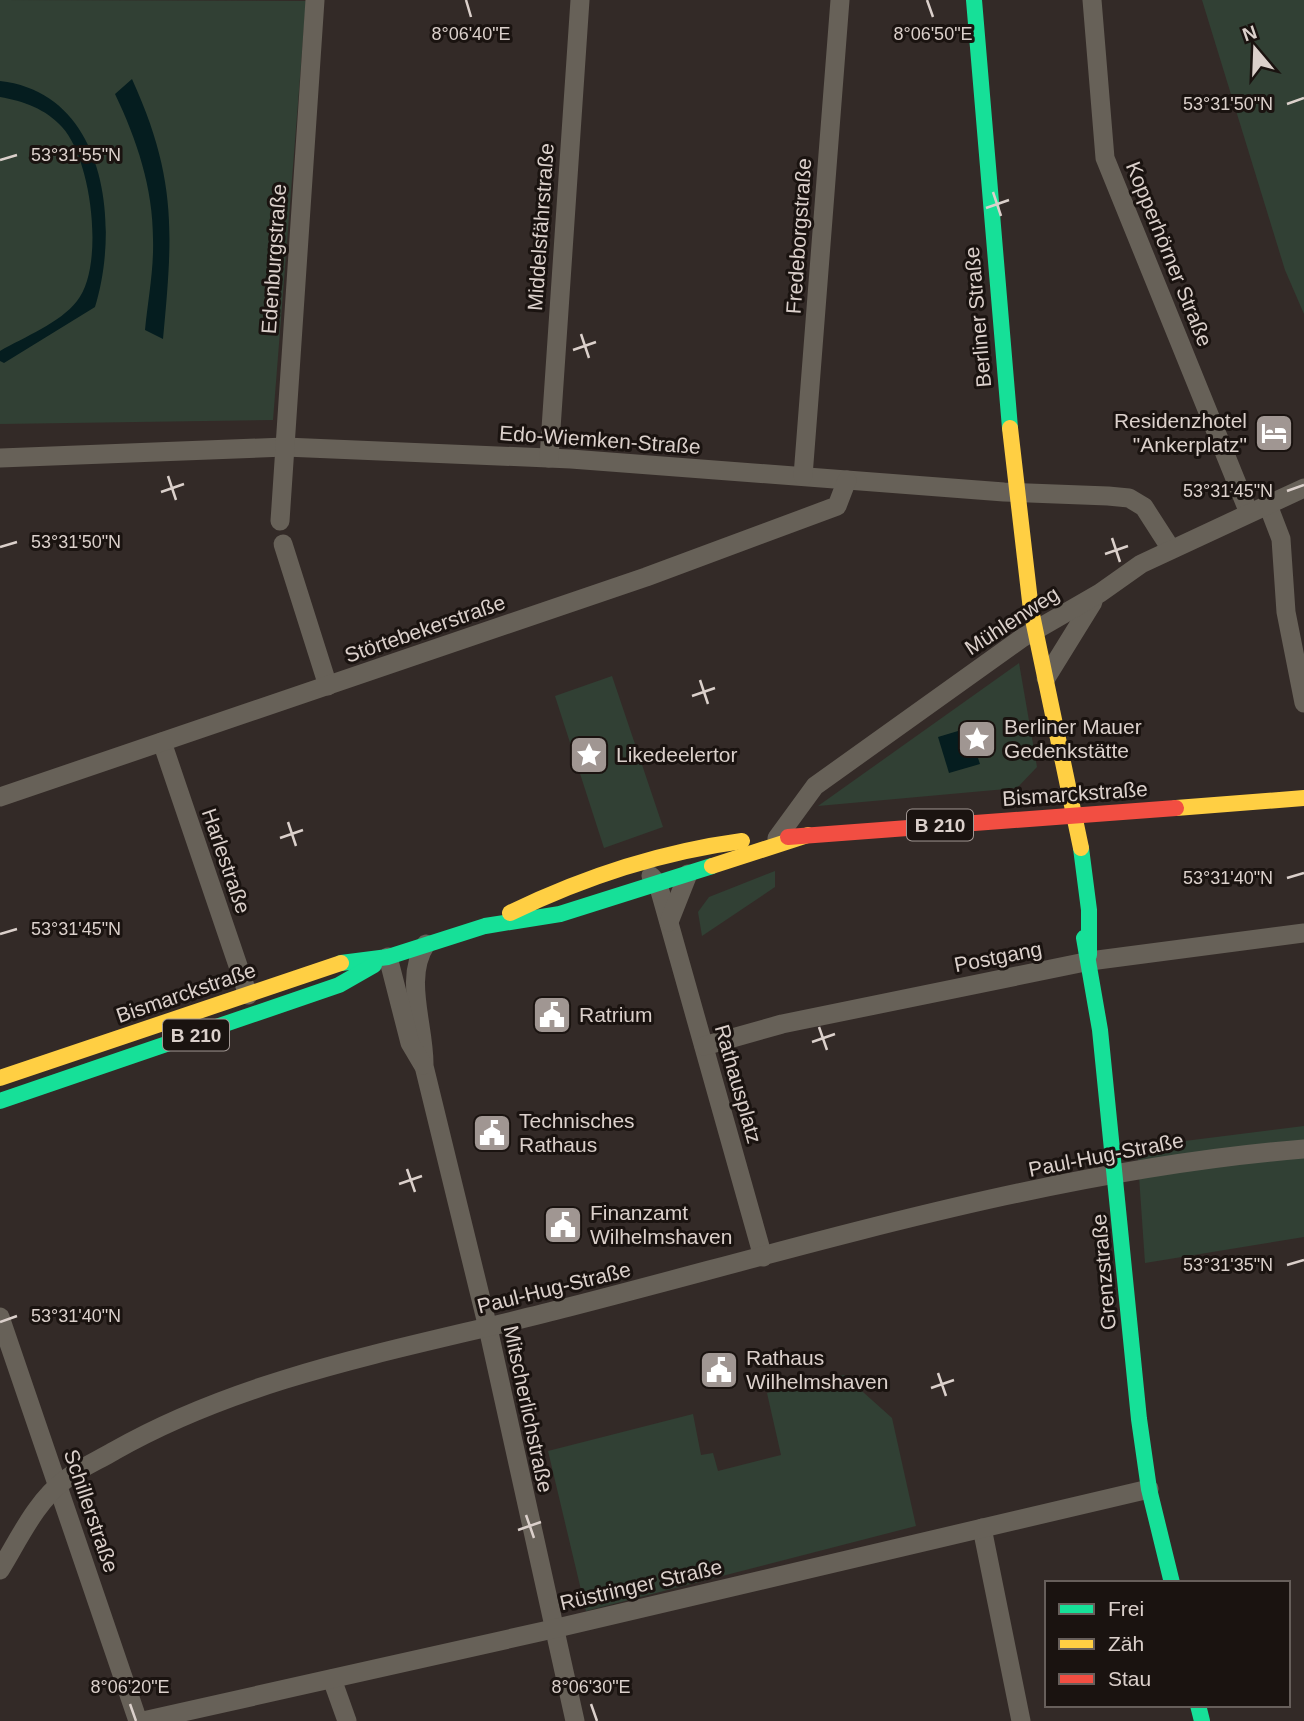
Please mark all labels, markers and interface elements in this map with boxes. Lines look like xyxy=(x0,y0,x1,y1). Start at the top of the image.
north arrow xyxy=(1220,14,1290,84)
text: N xyxy=(1240,21,1260,46)
text: 8°06'40"E xyxy=(431,24,511,44)
text: 8°06'50"E xyxy=(893,24,973,44)
text: 53°31'50"N xyxy=(1183,94,1273,114)
street label: Middelsfährstraße xyxy=(523,142,558,312)
text: 53°31'55"N xyxy=(31,145,121,165)
street label: Fredeborgstraße xyxy=(782,157,815,315)
street label: Kopperhörner Straße xyxy=(1122,158,1217,350)
street label: Edenburgstraße xyxy=(257,183,290,335)
street label: Berliner Straße xyxy=(960,246,995,388)
place label: Residenzhotel "Ankerplatz" xyxy=(1114,409,1247,456)
hotel icon: Residenzhotel "Ankerplatz" xyxy=(1253,412,1295,454)
street label: Edo-Wiemken-Straße xyxy=(499,421,702,458)
text: 53°31'45"N xyxy=(1183,481,1273,501)
text: 53°31'50"N xyxy=(31,532,121,552)
street label: Mühlenweg xyxy=(960,582,1063,659)
street label: Störtebekerstraße xyxy=(342,590,508,667)
place label: Berliner Mauer Gedenkstätte xyxy=(1004,715,1142,762)
place icon: Berliner Mauer Gedenkstätte xyxy=(956,718,998,760)
place icon: Likedeelertor xyxy=(568,734,610,776)
place label: Likedeelertor xyxy=(616,743,737,766)
street label: Bismarckstraße xyxy=(1001,777,1149,810)
street label: Harlestraße xyxy=(198,805,255,916)
road number: B 210 xyxy=(907,810,973,840)
text: 53°31'40"N xyxy=(1183,868,1273,888)
text: 53°31'45"N xyxy=(31,919,121,939)
street label: Postgang xyxy=(952,937,1044,976)
street label: Bismarckstraße xyxy=(113,958,259,1027)
public building icon: Ratrium xyxy=(531,994,573,1036)
place label: Ratrium xyxy=(579,1003,653,1026)
road number: B 210 xyxy=(163,1020,229,1050)
street label: Rathausplatz xyxy=(711,1022,766,1146)
place label: Technisches Rathaus xyxy=(519,1109,635,1156)
public building icon: Technisches Rathaus xyxy=(471,1112,513,1154)
street label: Paul-Hug-Straße xyxy=(1026,1128,1185,1181)
place label: Finanzamt Wilhelmshaven xyxy=(590,1201,732,1248)
public building icon: Finanzamt Wilhelmshaven xyxy=(542,1204,584,1246)
street label: Grenzstraße xyxy=(1087,1213,1120,1331)
text: 53°31'35"N xyxy=(1183,1255,1273,1275)
street label: Paul-Hug-Straße xyxy=(475,1257,633,1318)
text: 53°31'40"N xyxy=(31,1306,121,1326)
street label: Mitscherlichstraße xyxy=(500,1323,557,1495)
place label: Rathaus Wilhelmshaven xyxy=(746,1346,888,1393)
public building icon: Rathaus Wilhelmshaven xyxy=(698,1349,740,1391)
street label: Schillerstraße xyxy=(60,1446,123,1575)
street label: Rüstringer Straße xyxy=(558,1555,724,1614)
legend xyxy=(1045,1581,1290,1707)
text: Frei xyxy=(1108,1597,1144,1620)
text: Zäh xyxy=(1108,1632,1144,1655)
text: Stau xyxy=(1108,1667,1151,1690)
text: 8°06'20"E xyxy=(90,1677,170,1697)
text: 8°06'30"E xyxy=(551,1677,631,1697)

